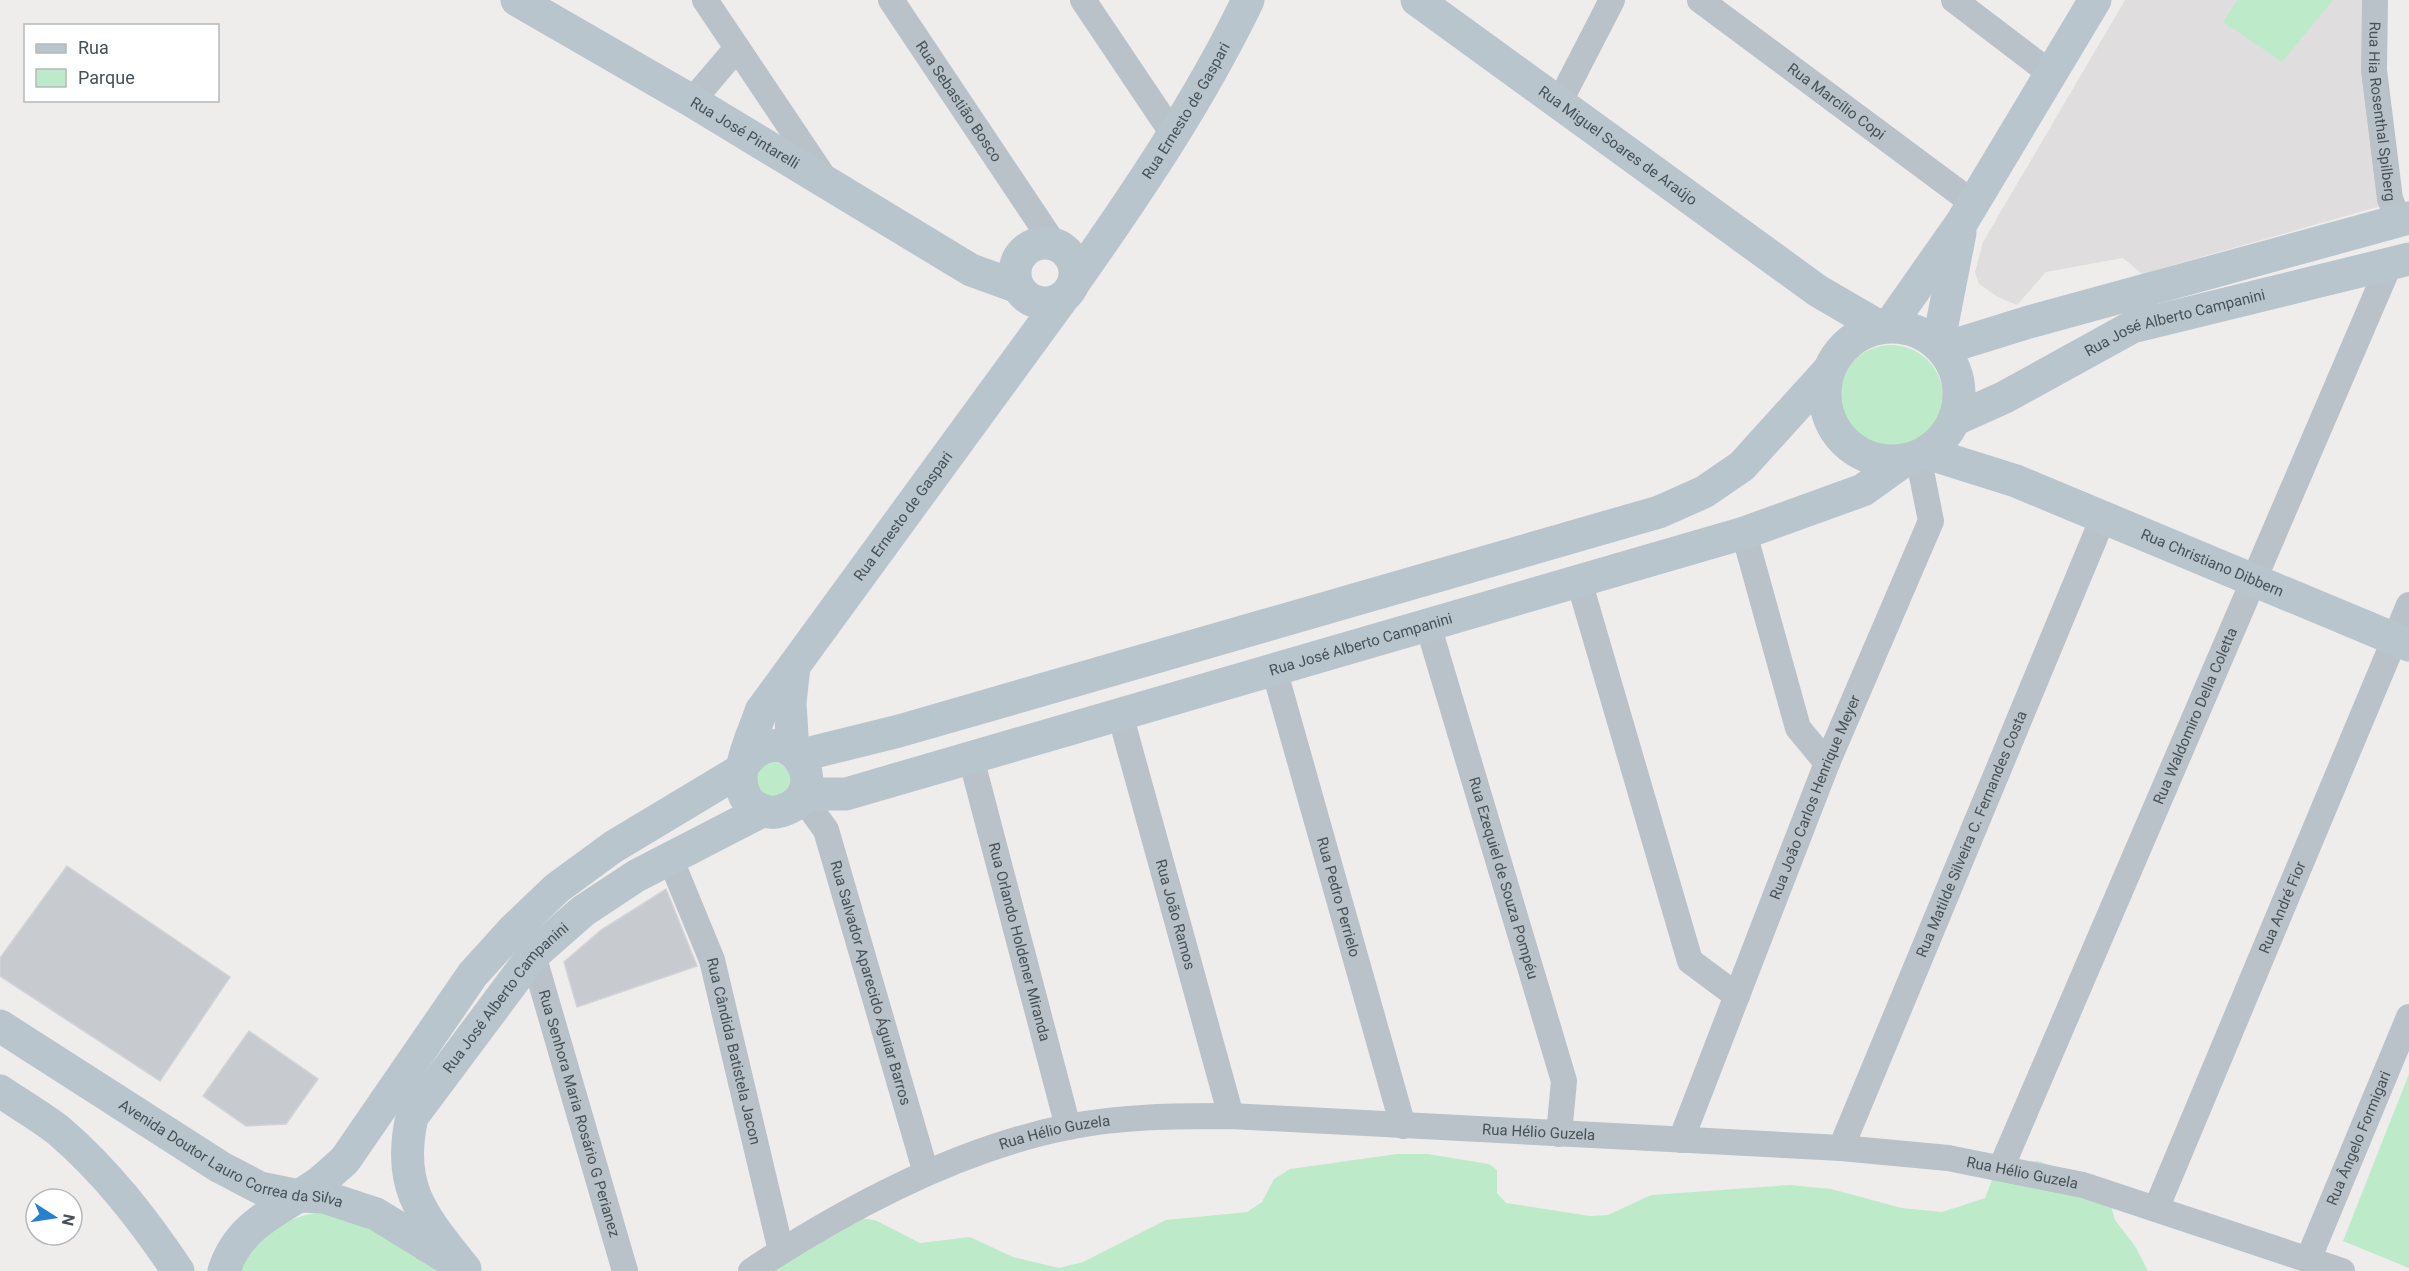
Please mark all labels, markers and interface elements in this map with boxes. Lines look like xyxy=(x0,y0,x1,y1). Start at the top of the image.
street label: Rua Hia Rosenthal Spilberg xyxy=(2365,22,2399,202)
legend xyxy=(24,24,219,102)
text: Rua xyxy=(78,37,109,58)
street label: Rua Sebastião Bosco xyxy=(912,37,1006,165)
street label: Rua Ernesto de Gaspari xyxy=(1138,40,1234,182)
street label: Rua Marcílio Copi xyxy=(1784,59,1889,144)
text: Parque xyxy=(78,67,135,88)
street label: Rua Miguel Soares de Araújo xyxy=(1535,82,1701,209)
street label: Rua José Pintarelli xyxy=(687,93,803,173)
street label: Rua José Alberto Campanini xyxy=(2081,286,2267,360)
street label: Rua Ernesto de Gaspari xyxy=(850,448,957,584)
street label: Rua Christiano Dibbern xyxy=(2138,525,2286,601)
street label: Rua José Alberto Campanini xyxy=(1267,609,1454,680)
street label: Rua Waldomiro Della Coletta xyxy=(2149,625,2241,807)
street label: Rua João Carlos Henrique Meyer xyxy=(1766,692,1864,902)
street label: Rua Matilde Silveira C. Fernandes Costa xyxy=(1912,708,2031,960)
street label: Rua Ezequiel de Souza Pompéu xyxy=(1465,775,1542,981)
street label: Rua Pedro Perrielo xyxy=(1313,835,1364,959)
street label: Rua Orlando Holdener Miranda xyxy=(985,840,1054,1043)
street label: Rua João Ramos xyxy=(1152,857,1199,972)
street label: Rua Salvador Aparecido Águiar Barros xyxy=(826,858,915,1107)
street label: Rua André Fior xyxy=(2255,859,2310,956)
street label: Rua José Alberto Campanini xyxy=(439,919,572,1077)
street label: Rua Cândida Batistela Jacon xyxy=(703,956,764,1146)
street label: Rua Senhora Maria Rosário G Perianez xyxy=(535,988,624,1239)
street label: Rua Ângelo Formigari xyxy=(2323,1068,2395,1208)
street label: Avenida Doutor Lauro Correa da Silva xyxy=(116,1096,345,1212)
street label: Rua Hélio Guzela xyxy=(997,1112,1111,1154)
street label: Rua Hélio Guzela xyxy=(1482,1120,1596,1144)
street label: Rua Hélio Guzela xyxy=(1965,1153,2080,1193)
north arrow xyxy=(24,1187,84,1247)
text: N xyxy=(58,1213,79,1228)

